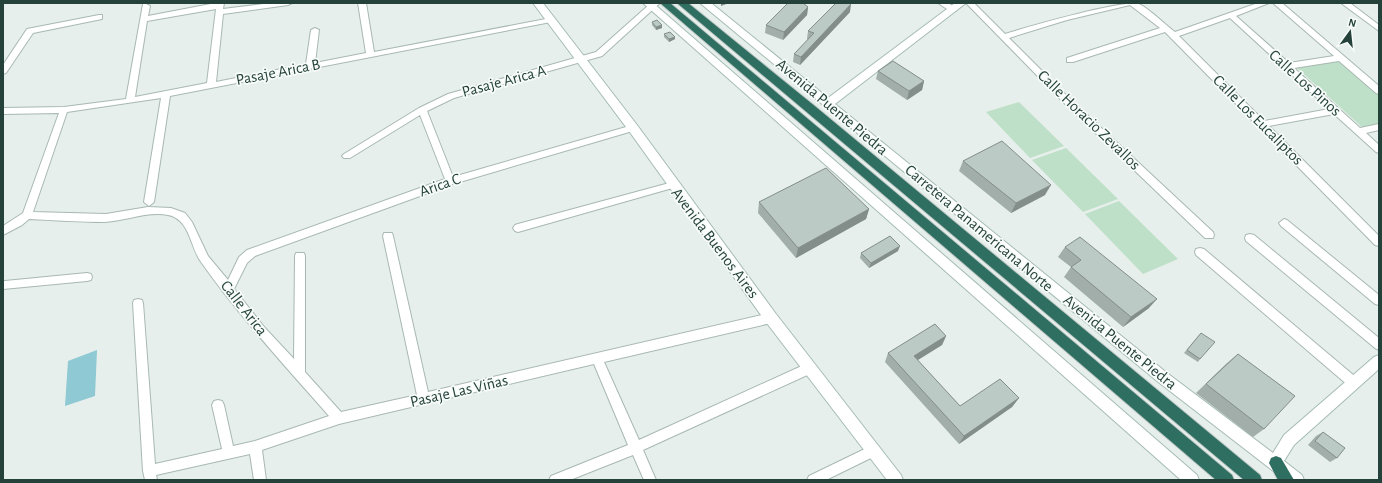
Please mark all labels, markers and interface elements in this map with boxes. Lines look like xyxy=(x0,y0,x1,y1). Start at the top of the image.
north arrow xyxy=(1330,12,1370,52)
text: N xyxy=(1347,17,1358,29)
street label: Calle Los Pinos xyxy=(1266,47,1344,119)
street label: Pasaje Arica B xyxy=(234,56,322,89)
street label: Avenida Puente Piedra xyxy=(773,56,891,158)
street label: Pasaje Arica A xyxy=(460,62,548,101)
street label: Calle Horacio Zevallos xyxy=(1035,67,1143,173)
street label: Calle Los Eucaliptos xyxy=(1210,72,1306,168)
street label: Carretera Panamericana Norte xyxy=(902,162,1056,294)
street label: Arica C xyxy=(417,171,463,199)
street label: Avenida Buenos Aires xyxy=(668,185,762,301)
street label: Calle Arica xyxy=(218,277,270,339)
street label: Avenida Puente Piedra xyxy=(1060,292,1180,392)
street label: Pasaje Las Viñas xyxy=(409,372,510,411)

